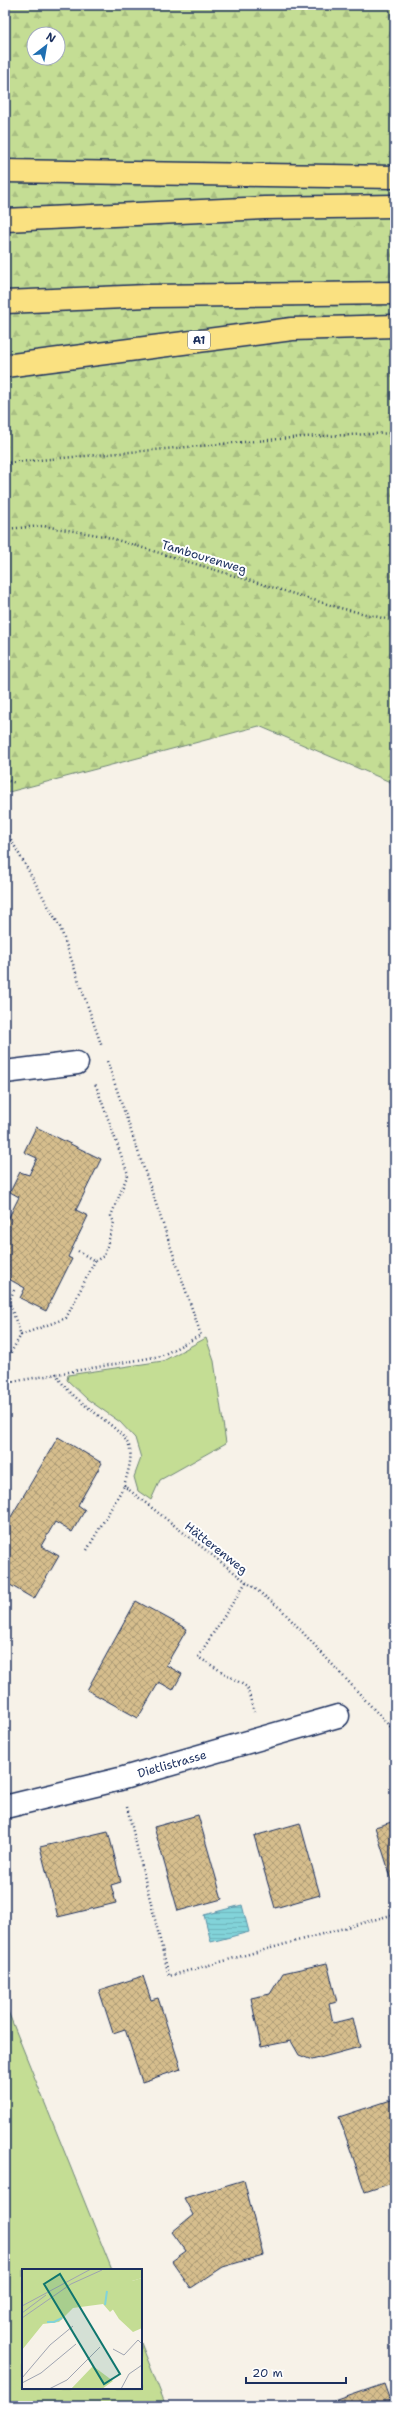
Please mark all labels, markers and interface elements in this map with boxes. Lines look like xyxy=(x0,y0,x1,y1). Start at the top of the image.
north arrow xyxy=(26,26,66,66)
text: N xyxy=(43,29,59,47)
road number: A1 xyxy=(188,331,210,349)
street label: Tambourenweg xyxy=(160,536,248,578)
street label: Hätterenweg xyxy=(181,1518,251,1578)
street label: Dietlistrasse xyxy=(136,1746,209,1781)
inset map xyxy=(22,2269,142,2389)
scale bar xyxy=(246,2359,346,2385)
text: 20 m xyxy=(252,2365,283,2381)

